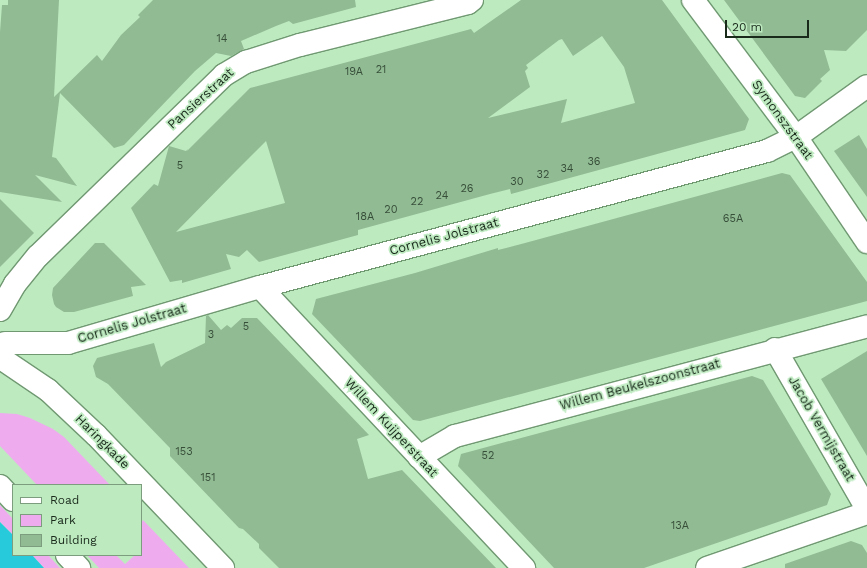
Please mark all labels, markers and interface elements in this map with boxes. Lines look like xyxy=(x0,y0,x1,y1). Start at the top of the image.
scale bar xyxy=(727,12,811,38)
text: 20 m xyxy=(732,20,762,34)
house number: 14 xyxy=(216,32,228,46)
house number: 21 xyxy=(376,63,386,77)
street label: Pansierstraat xyxy=(165,65,237,133)
house number: 19A xyxy=(345,65,363,79)
street label: Symonszstraat xyxy=(748,77,816,163)
house number: 36 xyxy=(587,155,601,169)
house number: 5 xyxy=(177,159,183,173)
house number: 34 xyxy=(560,162,574,176)
house number: 32 xyxy=(537,168,549,182)
house number: 30 xyxy=(510,175,524,189)
house number: 26 xyxy=(460,182,474,196)
house number: 24 xyxy=(436,189,448,203)
house number: 22 xyxy=(411,195,423,209)
house number: 20 xyxy=(384,203,398,217)
house number: 18A xyxy=(356,210,374,224)
house number: 65A xyxy=(723,212,743,226)
street label: Cornelis Jolstraat xyxy=(388,215,500,259)
street label: Cornelis Jolstraat xyxy=(76,301,188,347)
house number: 5 xyxy=(243,320,249,334)
house number: 3 xyxy=(208,328,214,342)
street label: Willem Beukelszoonstraat xyxy=(558,356,722,414)
street label: Jacob Vermijstraat xyxy=(784,373,858,485)
street label: Willem Kuijperstraat xyxy=(341,375,441,481)
street label: Haringkade xyxy=(71,411,133,473)
house number: 153 xyxy=(175,445,193,459)
house number: 52 xyxy=(482,449,494,463)
house number: 151 xyxy=(201,471,215,485)
legend xyxy=(12,484,142,556)
text: Road xyxy=(50,493,79,507)
text: Park xyxy=(50,513,76,527)
house number: 13A xyxy=(671,519,689,533)
text: Building xyxy=(50,533,97,547)

